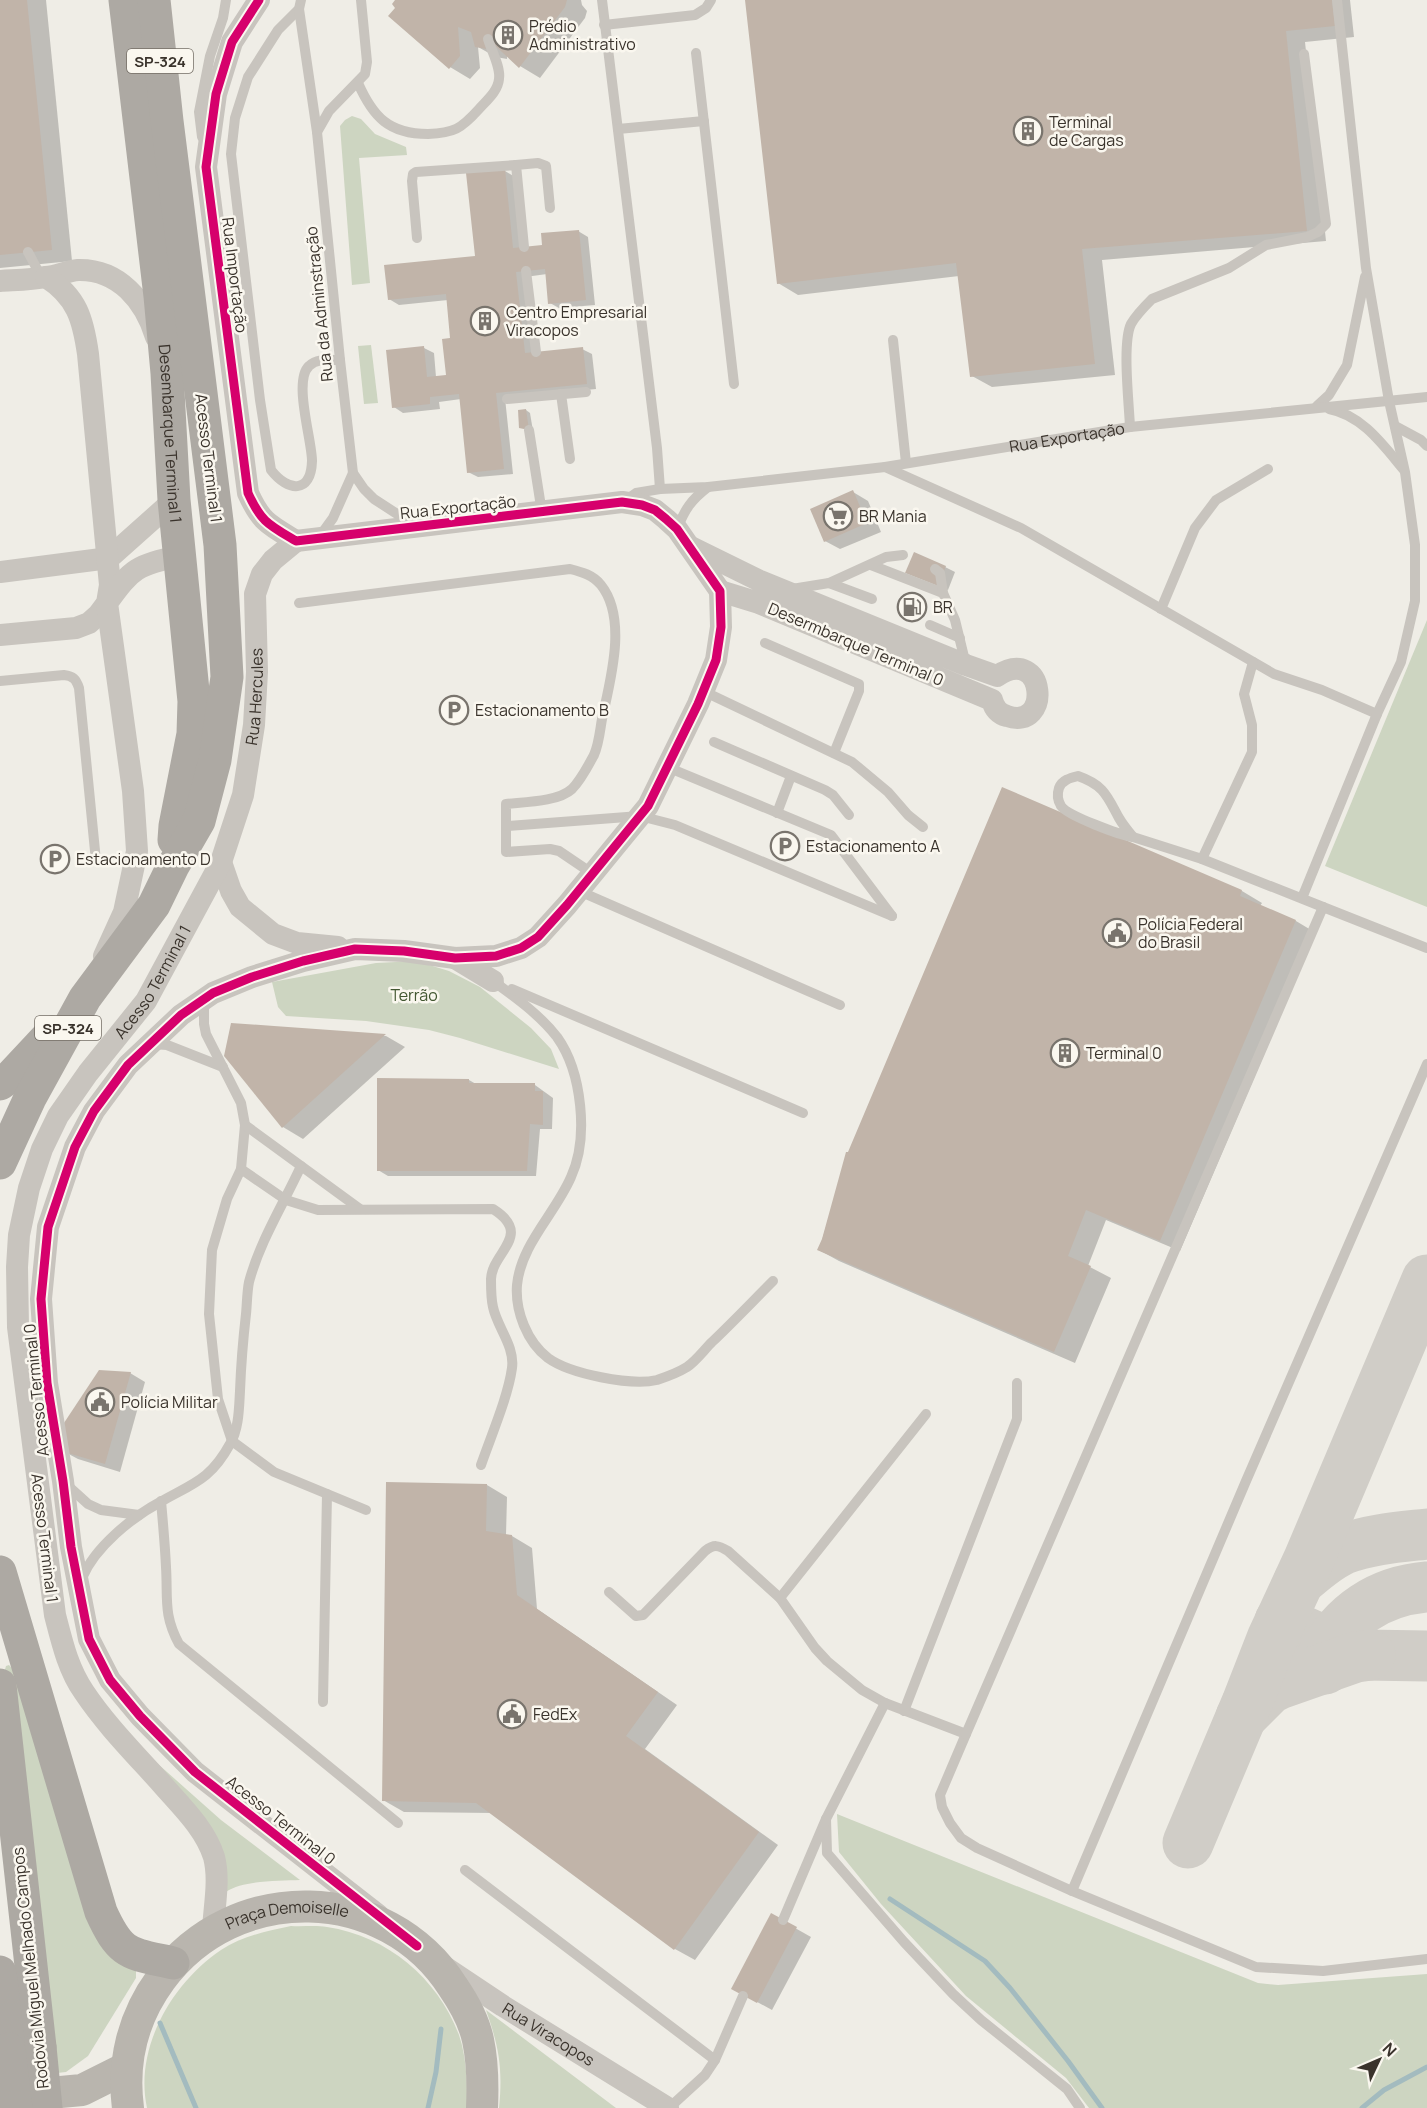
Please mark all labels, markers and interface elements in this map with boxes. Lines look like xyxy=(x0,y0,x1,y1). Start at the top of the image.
place label: Prédio Administrativo xyxy=(529,15,636,55)
building icon: Prédio Administrativo xyxy=(492,19,524,51)
road number: SP-324 xyxy=(127,49,193,73)
place label: Terminal de Cargas xyxy=(1049,111,1124,151)
building icon: Terminal de Cargas xyxy=(1012,115,1044,147)
street label: Rua Importação xyxy=(217,216,253,334)
street label: Rua da Adminstração xyxy=(300,225,338,383)
place label: Centro Empresarial Viracopos xyxy=(506,301,647,341)
building icon: Centro Empresarial Viracopos xyxy=(469,305,501,337)
street label: Desembarque Terminal 1 xyxy=(153,343,187,524)
street label: Acesso Terminal 1 xyxy=(190,392,228,524)
street label: Rua Exportação xyxy=(1008,417,1126,458)
street label: Rua Exportação xyxy=(399,490,517,524)
supermarket icon: BR Mania xyxy=(822,500,854,532)
place label: BR Mania xyxy=(859,505,927,527)
fuel station icon: BR xyxy=(896,591,928,623)
place label: BR xyxy=(933,596,953,618)
street label: Desermbarque Terminal 0 xyxy=(765,597,947,691)
street label: Rua Hercules xyxy=(240,648,268,747)
parking icon: Estacionamento B xyxy=(438,694,470,726)
place label: Estacionamento B xyxy=(475,699,609,721)
parking icon: Estacionamento A xyxy=(769,830,801,862)
place label: Estacionamento A xyxy=(806,835,940,857)
parking icon: Estacionamento D xyxy=(39,843,71,875)
place label: Estacionamento D xyxy=(76,848,211,870)
place label: Polícia Federal do Brasil xyxy=(1138,913,1243,953)
public building icon: Polícia Federal do Brasil xyxy=(1101,917,1133,949)
street label: Acesso Terminal 1 xyxy=(109,921,196,1043)
park label: Terrão xyxy=(390,984,438,1006)
road number: SP-324 xyxy=(35,1016,101,1040)
building icon: Terminal 0 xyxy=(1049,1037,1081,1069)
place label: Terminal 0 xyxy=(1086,1042,1162,1064)
street label: Acesso Terminal 0 xyxy=(18,1323,54,1457)
public building icon: Polícia Militar xyxy=(84,1386,116,1418)
place label: Polícia Militar xyxy=(121,1391,218,1413)
street label: Acesso Terminal 1 xyxy=(26,1472,64,1604)
public building icon: FedEx xyxy=(496,1698,528,1730)
place label: FedEx xyxy=(533,1703,578,1725)
street label: Acesso Terminal 0 xyxy=(222,1770,340,1870)
street label: Rodovia Miguel Melhado Campos xyxy=(6,1846,54,2090)
street label: Praça Demoiselle xyxy=(221,1895,351,1935)
street label: Rua Viracopos xyxy=(498,1997,599,2071)
north arrow xyxy=(1349,2030,1409,2090)
text: N xyxy=(1378,2038,1402,2061)

